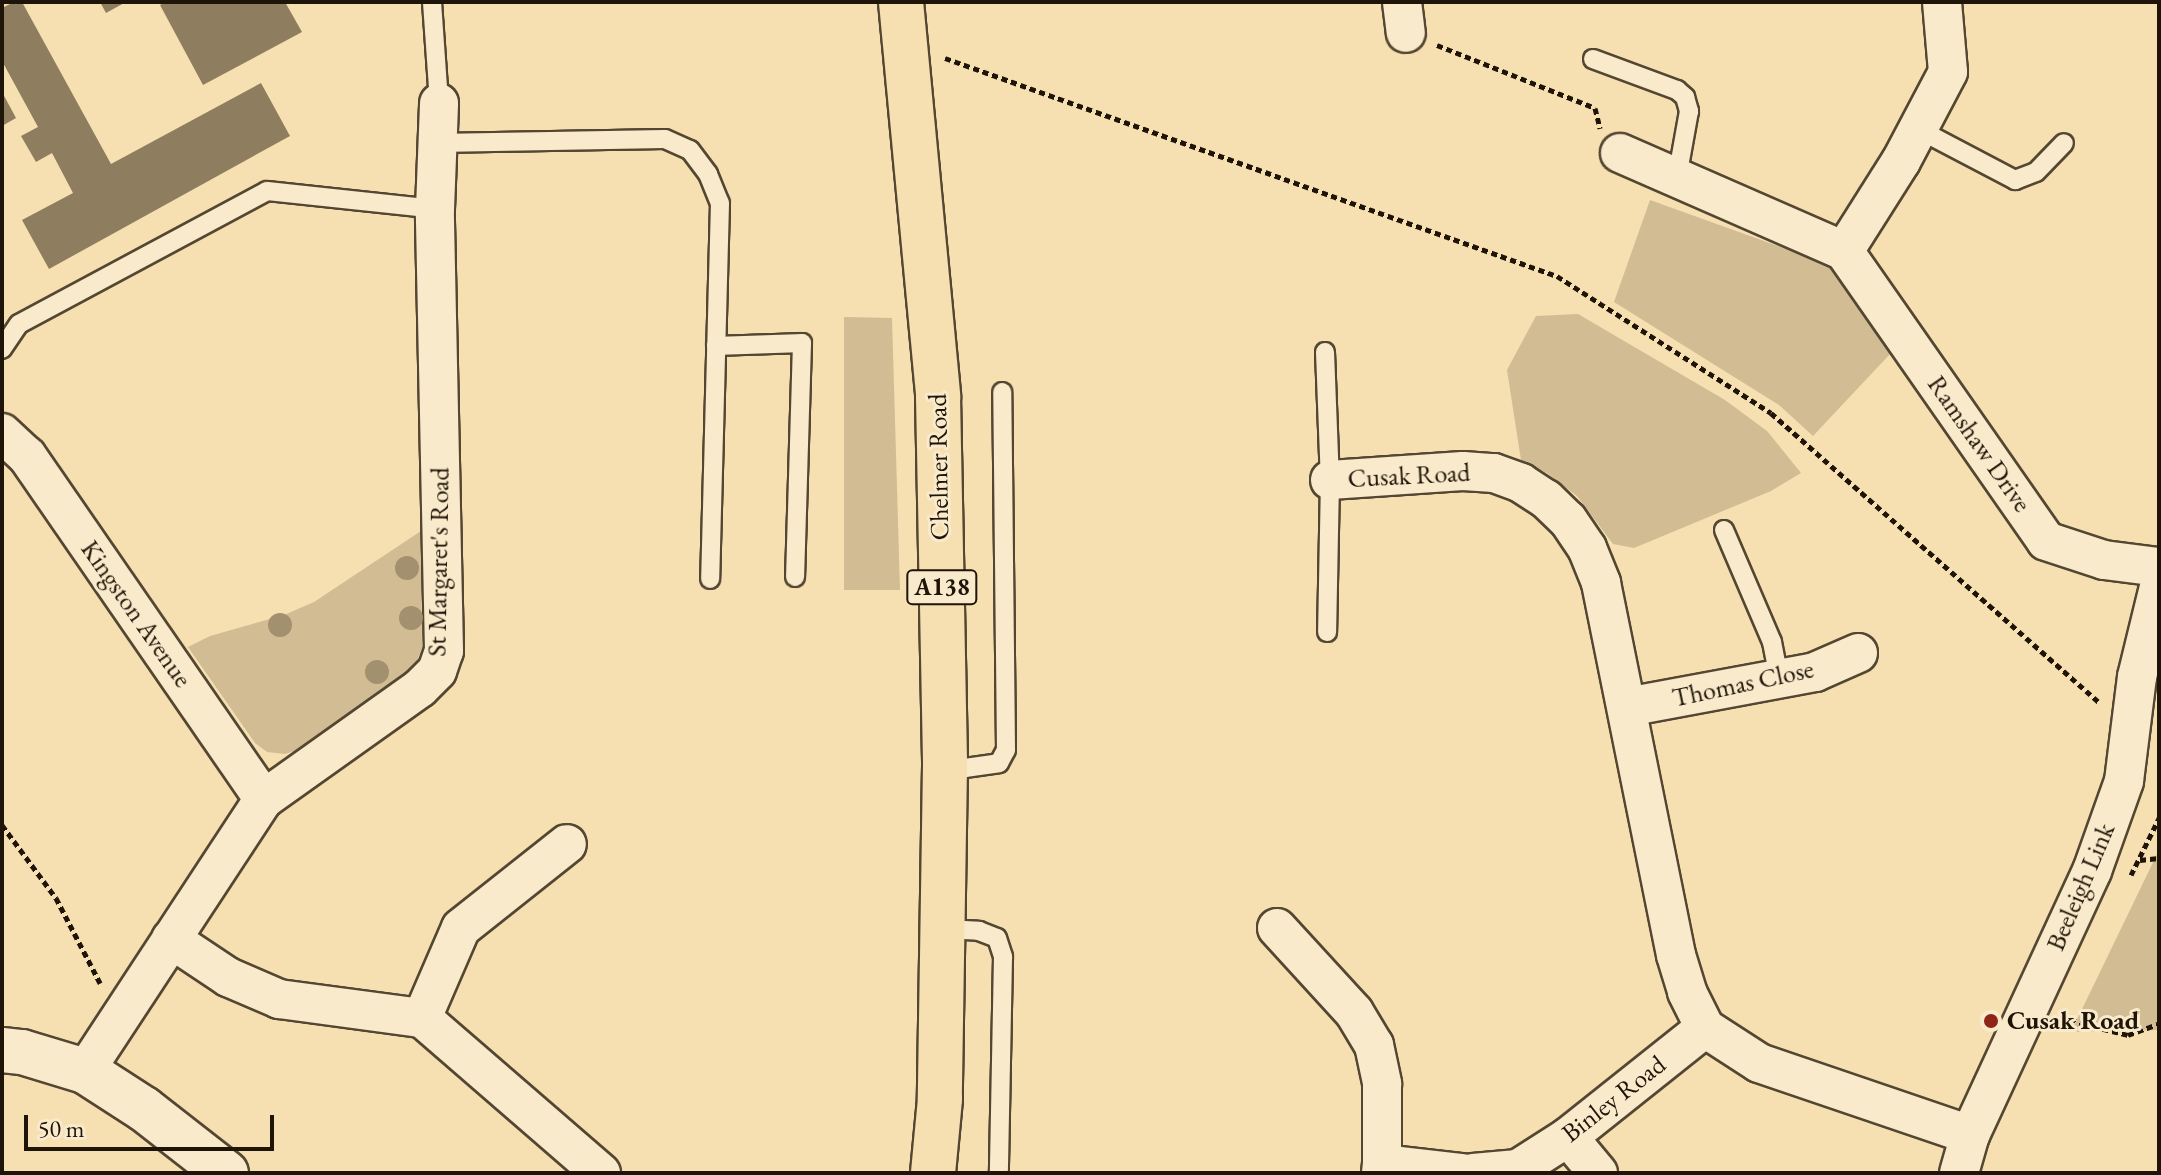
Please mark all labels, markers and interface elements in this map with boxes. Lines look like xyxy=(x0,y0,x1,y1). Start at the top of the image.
street label: Ramshaw Drive xyxy=(1921,370,2037,518)
street label: Chelmer Road xyxy=(922,393,956,541)
street label: Cusak Road xyxy=(1347,457,1471,495)
street label: St Margaret's Road xyxy=(422,467,456,657)
street label: Kingston Avenue xyxy=(74,535,198,693)
road number: A138 xyxy=(906,567,978,607)
street label: Thomas Close xyxy=(1669,654,1817,714)
street label: Beeleigh Link xyxy=(2040,819,2122,955)
place label: Cusak Road xyxy=(2007,1005,2139,1037)
marker: Cusak Road xyxy=(1982,1012,2000,1030)
street label: Binley Road xyxy=(1556,1049,1672,1149)
scale bar xyxy=(28,1099,278,1149)
text: 50 m xyxy=(38,1113,85,1144)

